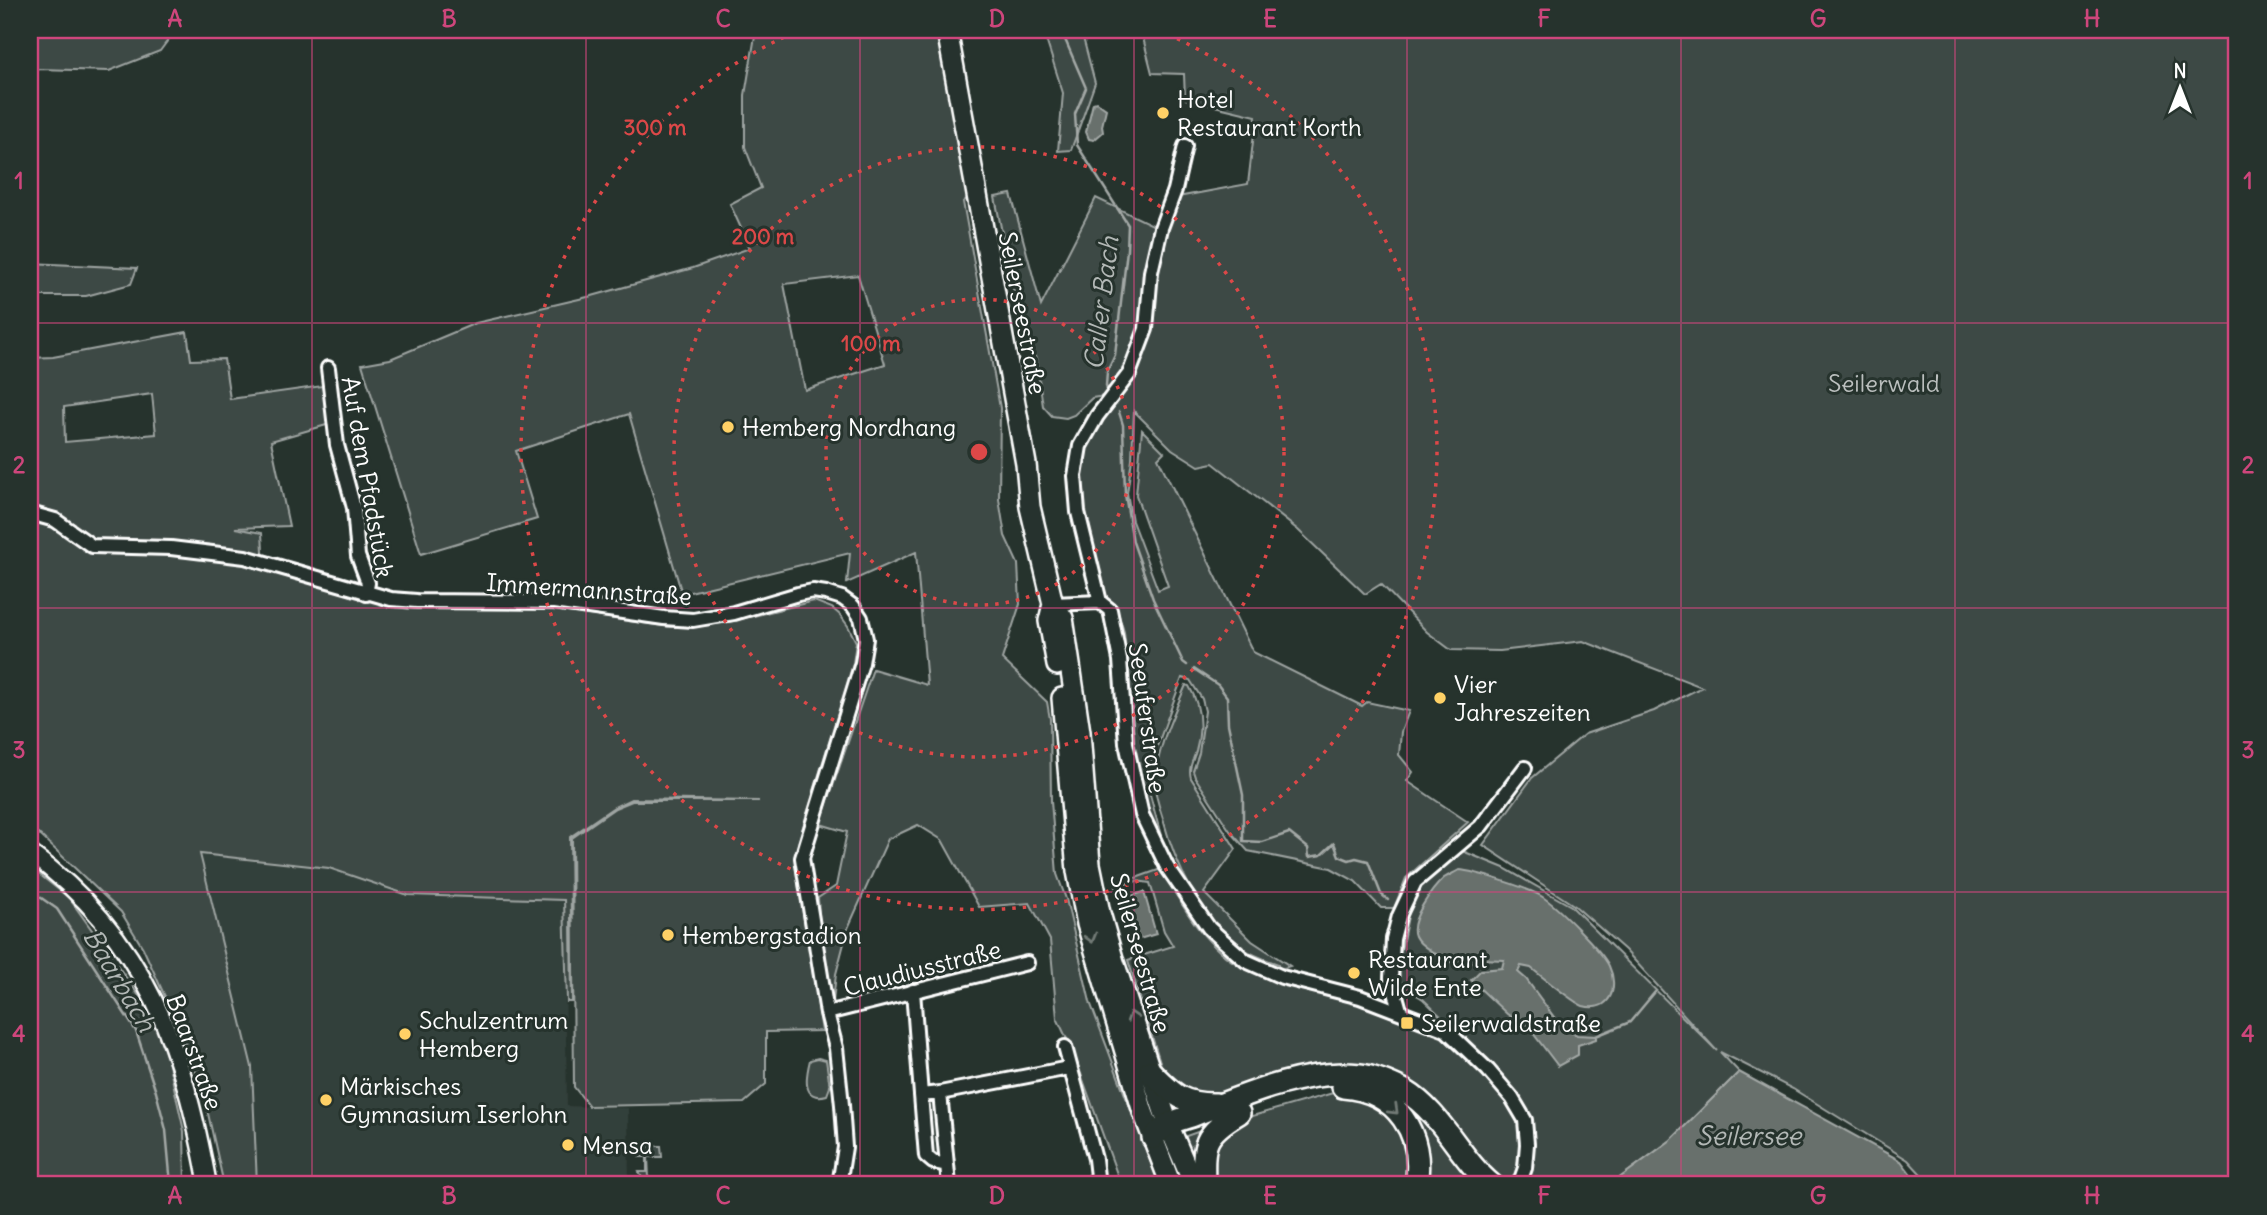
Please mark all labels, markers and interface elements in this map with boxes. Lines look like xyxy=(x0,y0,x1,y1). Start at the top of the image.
text: A xyxy=(168,4,183,33)
text: B xyxy=(441,4,457,33)
text: C xyxy=(715,4,731,33)
text: D xyxy=(989,4,1005,33)
text: E xyxy=(1263,4,1277,33)
text: F xyxy=(1537,4,1551,33)
text: G xyxy=(1810,4,1826,33)
text: H xyxy=(2084,4,2100,33)
north arrow xyxy=(2144,52,2214,122)
text: N xyxy=(2173,59,2187,83)
place label: Hotel Restaurant Korth xyxy=(1177,84,1362,142)
marker: Hotel Restaurant Korth xyxy=(1155,105,1171,121)
text: 300 m xyxy=(624,114,687,141)
text: 1 xyxy=(14,166,24,195)
text: 1 xyxy=(2243,166,2253,195)
text: 200 m xyxy=(732,223,795,250)
street label: Seilerseestraße xyxy=(993,229,1053,397)
water label: Caller Bach xyxy=(1076,233,1126,372)
text: 100 m xyxy=(841,330,901,357)
park label: Seilerwald xyxy=(1828,368,1940,398)
street label: Auf dem Pfadstück xyxy=(336,374,400,580)
place label: Hemberg Nordhang xyxy=(742,412,956,442)
marker: Hemberg Nordhang xyxy=(720,419,736,435)
centre of rings xyxy=(967,440,991,464)
text: 2 xyxy=(13,450,26,479)
text: 2 xyxy=(2242,450,2255,479)
street label: Immermannstraße xyxy=(485,567,693,611)
street label: Seeuferstraße xyxy=(1123,641,1173,795)
place label: Vier Jahreszeiten xyxy=(1454,669,1591,727)
marker: Vier Jahreszeiten xyxy=(1432,690,1448,706)
text: 3 xyxy=(12,735,26,764)
text: 3 xyxy=(2241,735,2255,764)
street label: Seilerseestraße xyxy=(1104,870,1178,1036)
place label: Hembergstadion xyxy=(682,920,862,950)
water label: Baarbach xyxy=(76,922,164,1038)
marker: Hembergstadion xyxy=(660,927,676,943)
one-way arrow xyxy=(1083,932,1098,944)
street label: Claudiusstraße xyxy=(840,934,1004,1002)
place label: Restaurant Wilde Ente xyxy=(1368,944,1487,1002)
marker: Restaurant Wilde Ente xyxy=(1346,965,1362,981)
street label: Baarstraße xyxy=(160,990,230,1114)
place label: Schulzentrum Hemberg xyxy=(419,1005,568,1063)
place label: Seilerwaldstraße xyxy=(1421,1008,1601,1038)
one-way arrow xyxy=(1126,1011,1140,1023)
marker: Seilerwaldstraße xyxy=(1399,1015,1415,1031)
text: 4 xyxy=(12,1019,26,1048)
text: 4 xyxy=(2241,1019,2255,1048)
marker: Schulzentrum Hemberg xyxy=(397,1026,413,1042)
place label: Märkisches Gymnasium Iserlohn xyxy=(340,1071,568,1129)
marker: Märkisches Gymnasium Iserlohn xyxy=(318,1092,334,1108)
one-way arrow xyxy=(1386,1102,1399,1115)
water label: Seilersee xyxy=(1697,1119,1803,1152)
place label: Mensa xyxy=(582,1130,653,1160)
marker: Mensa xyxy=(560,1137,576,1153)
text: A xyxy=(168,1181,183,1210)
text: B xyxy=(441,1181,457,1210)
text: C xyxy=(715,1181,731,1210)
text: D xyxy=(989,1181,1005,1210)
text: E xyxy=(1263,1181,1277,1210)
text: F xyxy=(1537,1181,1551,1210)
text: G xyxy=(1810,1181,1826,1210)
text: H xyxy=(2084,1181,2100,1210)

